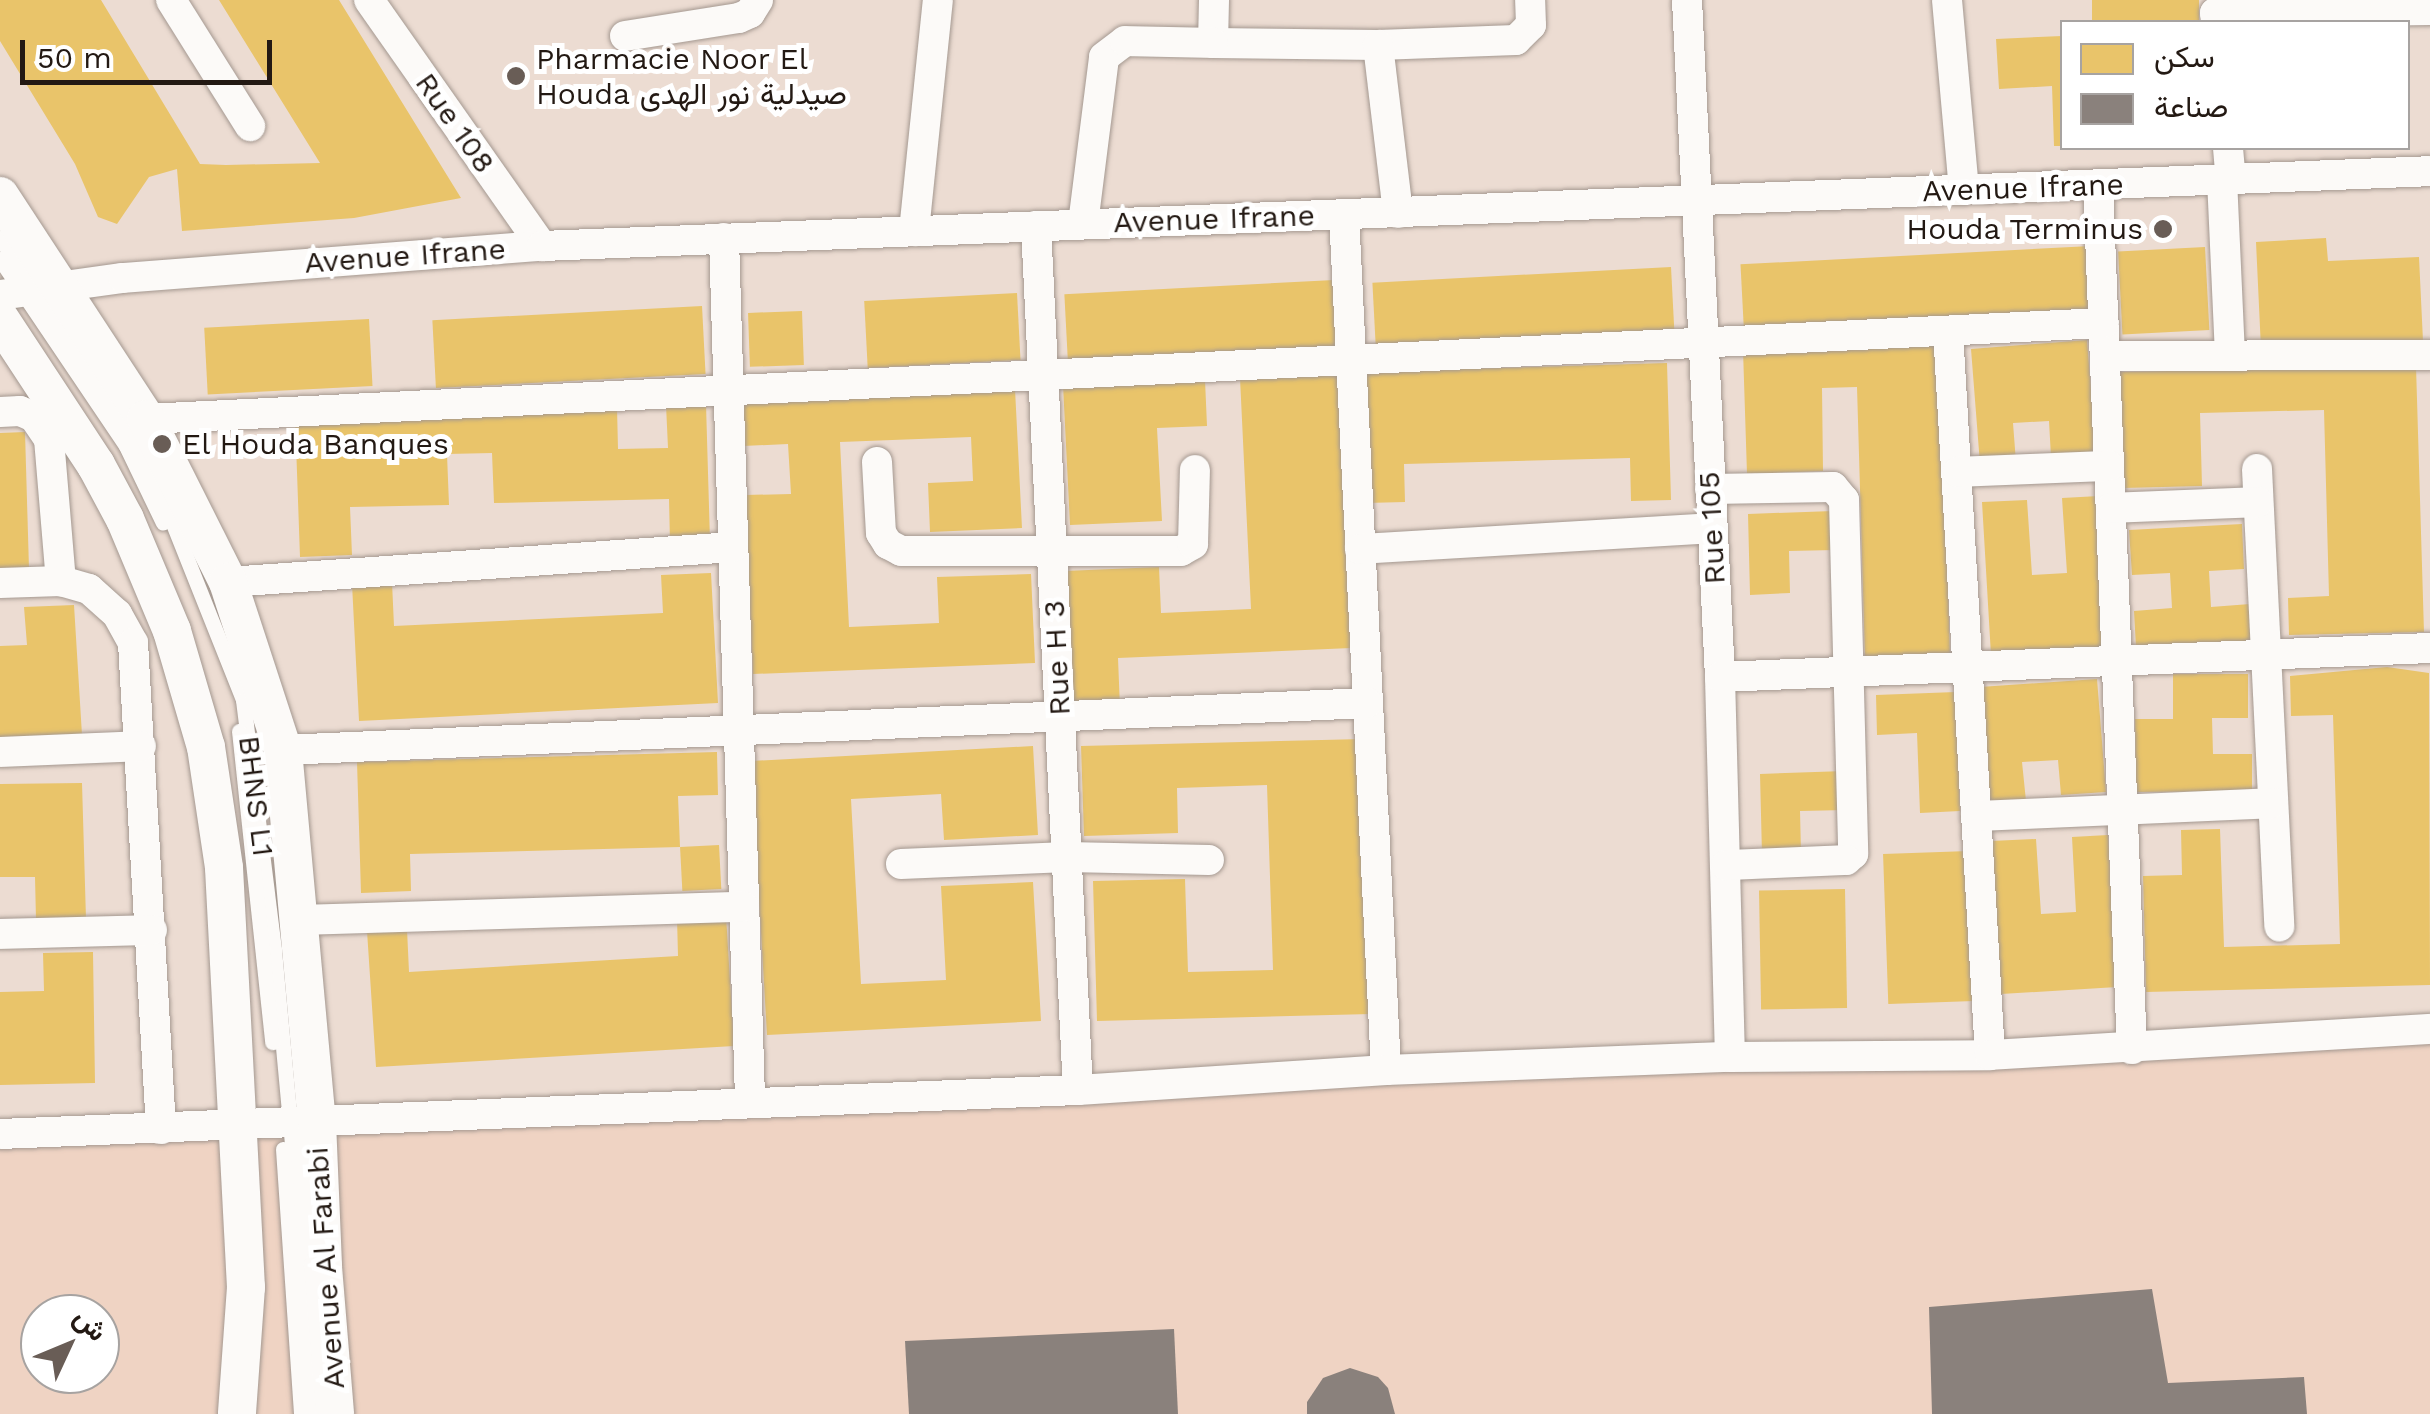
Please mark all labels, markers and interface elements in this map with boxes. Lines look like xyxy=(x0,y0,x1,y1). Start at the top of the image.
scale bar xyxy=(25,20,278,82)
legend xyxy=(2060,20,2410,150)
text: سكن xyxy=(2154,39,2215,74)
text: 50 m xyxy=(37,40,112,75)
place label: Pharmacie Noor El Houda صيدلية نور الهدى xyxy=(536,41,848,112)
marker: Pharmacie Noor El Houda صيدلية نور الهدى xyxy=(505,65,527,87)
street label: Rue 108 xyxy=(407,66,503,180)
text: صناعة xyxy=(2154,89,2228,124)
street label: Avenue Ifrane xyxy=(1922,166,2124,210)
street label: Avenue Ifrane xyxy=(1113,197,1315,241)
place label: Houda Terminus xyxy=(1905,211,2143,247)
marker: Houda Terminus xyxy=(2152,218,2174,240)
street label: Avenue Ifrane xyxy=(303,231,507,281)
place label: El Houda Banques xyxy=(182,426,450,462)
marker: El Houda Banques xyxy=(151,433,173,455)
street label: Rue 105 xyxy=(1691,470,1733,586)
street label: Rue H 3 xyxy=(1036,599,1078,717)
street label: BHNS L1 xyxy=(231,734,281,858)
street label: Avenue Al Farabi xyxy=(300,1145,352,1391)
north arrow xyxy=(20,1294,120,1394)
text: ش xyxy=(67,1301,114,1348)

